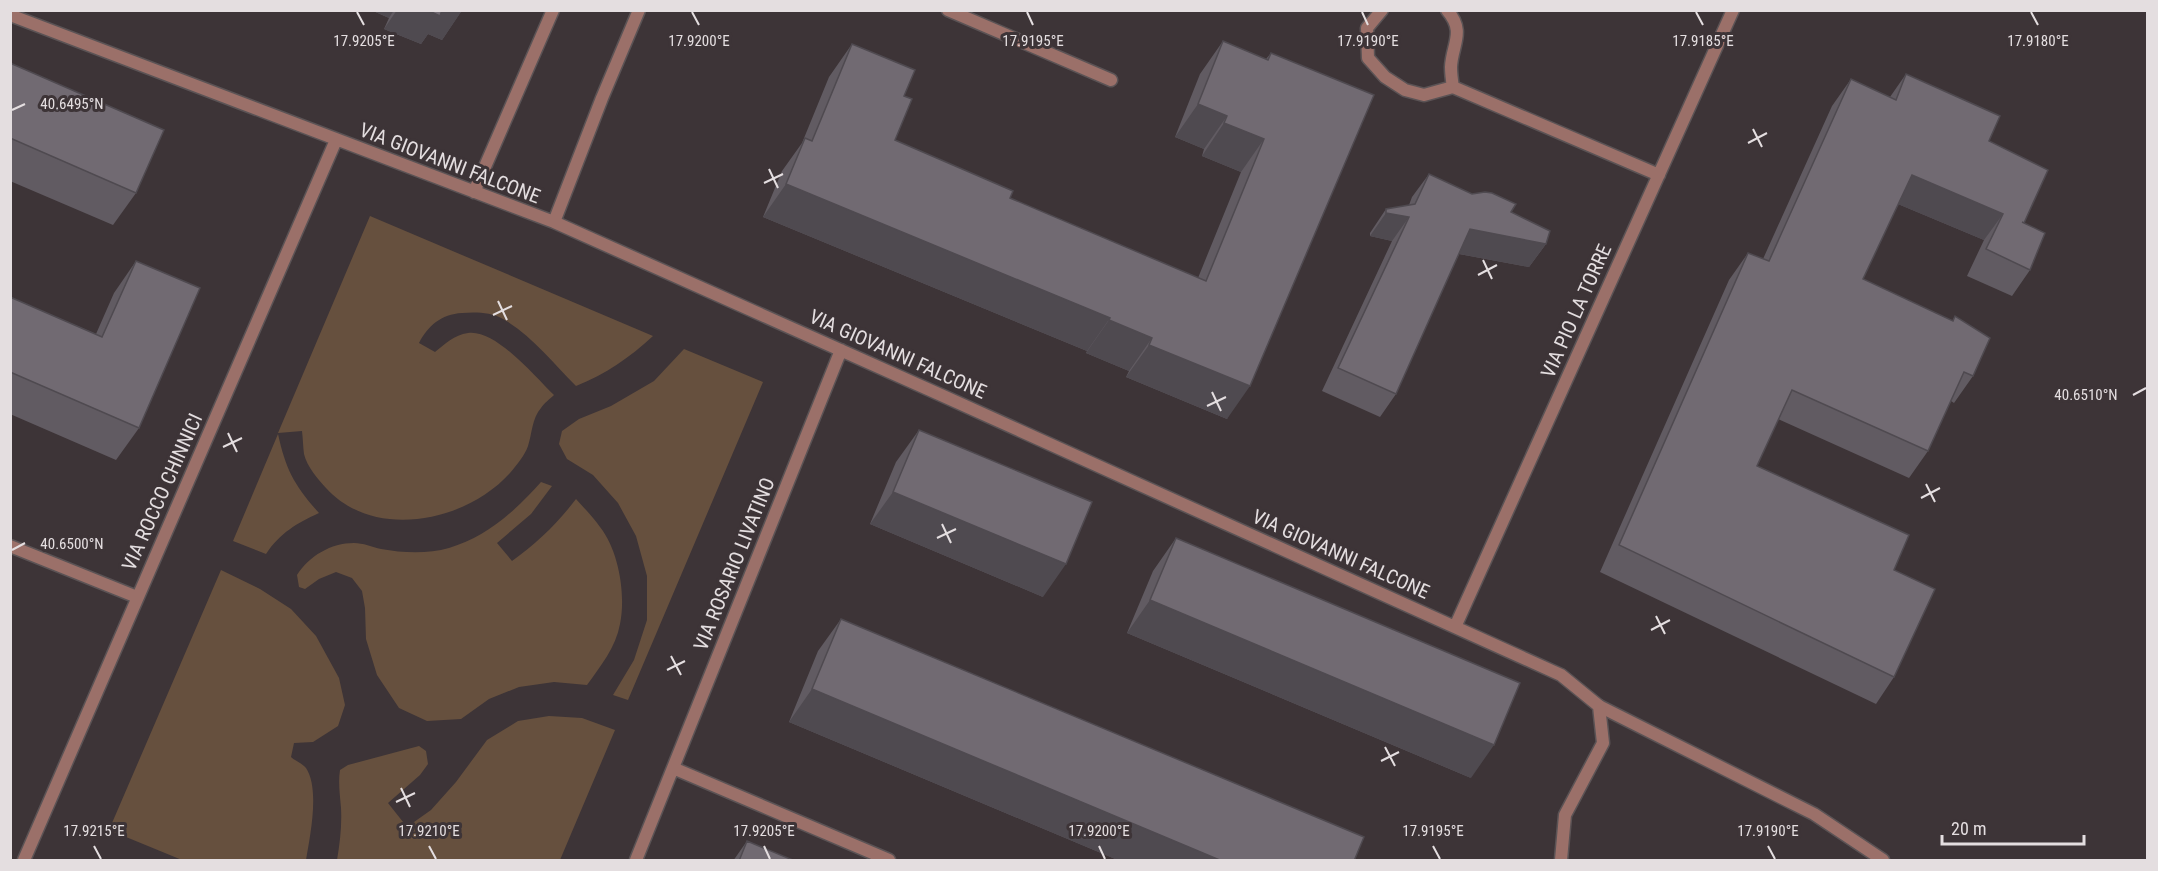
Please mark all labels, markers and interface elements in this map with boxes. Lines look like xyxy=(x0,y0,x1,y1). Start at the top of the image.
text: 17.9205°E xyxy=(333,32,395,50)
text: 17.9200°E xyxy=(668,32,730,50)
text: 17.9195°E xyxy=(1002,32,1064,50)
text: 17.9190°E xyxy=(1337,32,1399,50)
text: 17.9185°E xyxy=(1672,32,1734,50)
text: 17.9180°E xyxy=(2007,32,2069,50)
text: 40.6495°N xyxy=(40,95,104,113)
street label: VIA GIOVANNI FALCONE xyxy=(356,117,544,209)
street label: VIA PIO LA TORRE xyxy=(1536,240,1616,382)
street label: VIA GIOVANNI FALCONE xyxy=(806,304,990,404)
text: 40.6510°N xyxy=(2054,386,2118,404)
street label: VIA ROCCO CHINNICI xyxy=(117,410,207,574)
street label: VIA ROSARIO LIVATINO xyxy=(688,474,780,654)
street label: VIA GIOVANNI FALCONE xyxy=(1249,504,1433,604)
text: 40.6500°N xyxy=(40,535,104,553)
scale bar xyxy=(1942,808,2084,846)
text: 20 m xyxy=(1951,818,1986,839)
text: 17.9215°E xyxy=(63,822,125,840)
text: 17.9210°E xyxy=(398,822,460,840)
text: 17.9205°E xyxy=(733,822,795,840)
text: 17.9200°E xyxy=(1068,822,1130,840)
text: 17.9195°E xyxy=(1402,822,1464,840)
text: 17.9190°E xyxy=(1737,822,1799,840)

